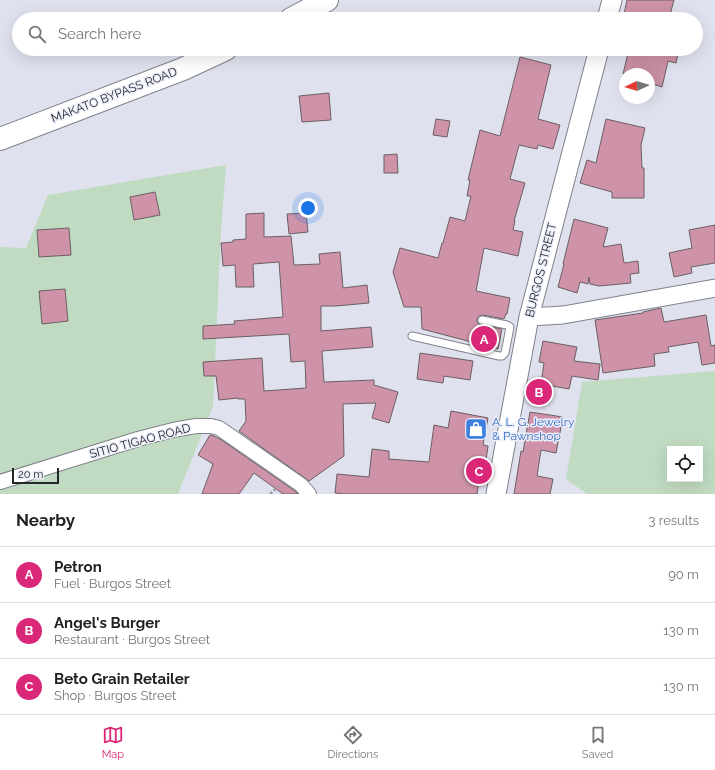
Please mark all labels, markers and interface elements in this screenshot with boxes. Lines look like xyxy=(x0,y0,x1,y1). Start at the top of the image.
search box xyxy=(12,12,703,56)
icon: search xyxy=(26,23,48,45)
text: Search here xyxy=(58,25,141,43)
street label: MAKATO BYPASS ROAD xyxy=(49,64,179,126)
north arrow xyxy=(619,68,655,104)
your location xyxy=(298,198,318,218)
street label: BURGOS STREET xyxy=(522,220,560,319)
pin: A xyxy=(471,324,497,354)
pin: B xyxy=(526,377,552,407)
place label: A. L. G. Jewelry & Pawnshop xyxy=(492,415,575,443)
shop icon: A. L. G. Jewelry & Pawnshop xyxy=(463,416,489,442)
street label: SITIO TIGAO ROAD xyxy=(88,421,193,461)
map controls xyxy=(667,446,703,482)
button: locate xyxy=(667,446,703,482)
pin: C xyxy=(466,456,492,486)
scale bar xyxy=(12,466,59,485)
text: 20 m xyxy=(18,468,43,481)
text: Nearby xyxy=(16,510,75,530)
text: 3 results xyxy=(649,513,699,528)
text: Petron xyxy=(54,558,102,576)
text: A xyxy=(25,567,33,582)
text: 90 m xyxy=(668,567,699,582)
text: Fuel · Burgos Street xyxy=(54,576,171,591)
text: Angel's Burger xyxy=(54,614,160,632)
text: B xyxy=(25,623,33,638)
text: 130 m xyxy=(663,623,699,638)
text: Restaurant · Burgos Street xyxy=(54,632,210,647)
text: Beto Grain Retailer xyxy=(54,670,190,688)
text: C xyxy=(25,679,33,694)
text: 130 m xyxy=(663,679,699,694)
text: Shop · Burgos Street xyxy=(54,688,176,703)
tab: Map xyxy=(102,724,124,761)
tab: Directions xyxy=(328,724,378,761)
tab: Saved xyxy=(582,724,613,761)

